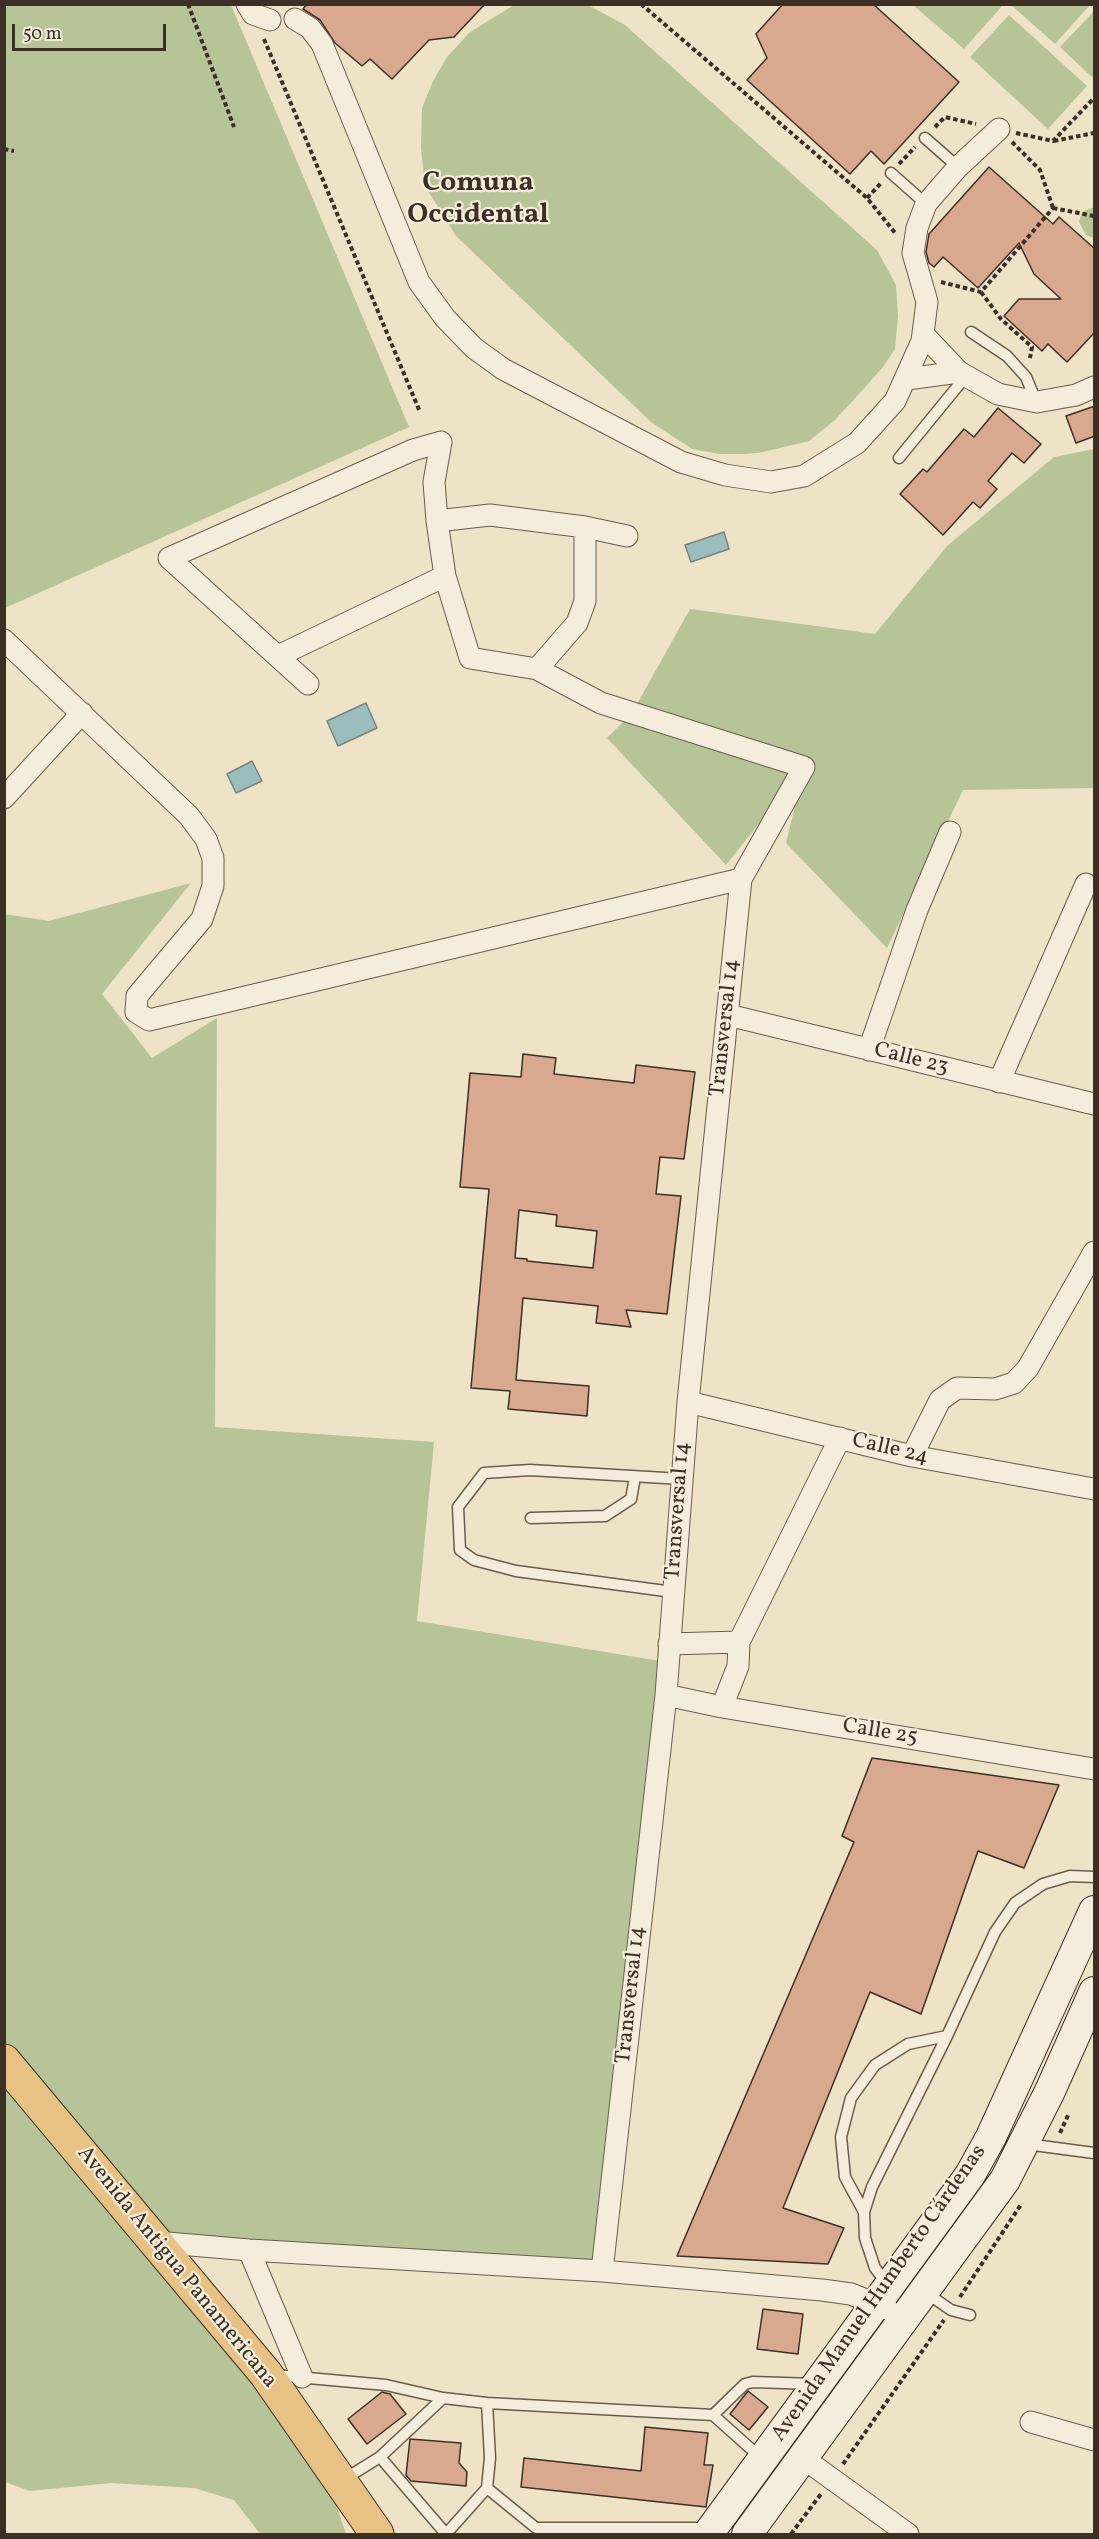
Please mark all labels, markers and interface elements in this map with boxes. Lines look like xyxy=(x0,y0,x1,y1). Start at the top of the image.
scale bar xyxy=(15,12,170,50)
text: 50 m xyxy=(23,22,62,47)
district label: Comuna Occidental xyxy=(407,168,549,234)
street label: Transversal 14 xyxy=(706,958,746,1098)
street label: Calle 23 xyxy=(871,1038,951,1082)
street label: Calle 24 xyxy=(849,1428,931,1472)
street label: Transversal 14 xyxy=(661,1441,697,1581)
street label: Calle 25 xyxy=(841,1714,919,1752)
street label: Transversal 14 xyxy=(612,1925,652,2065)
street label: Avenida Manuel Humberto Cárdenas xyxy=(767,2140,993,2448)
street label: Avenida Antigua Panamericana xyxy=(70,2142,282,2394)

